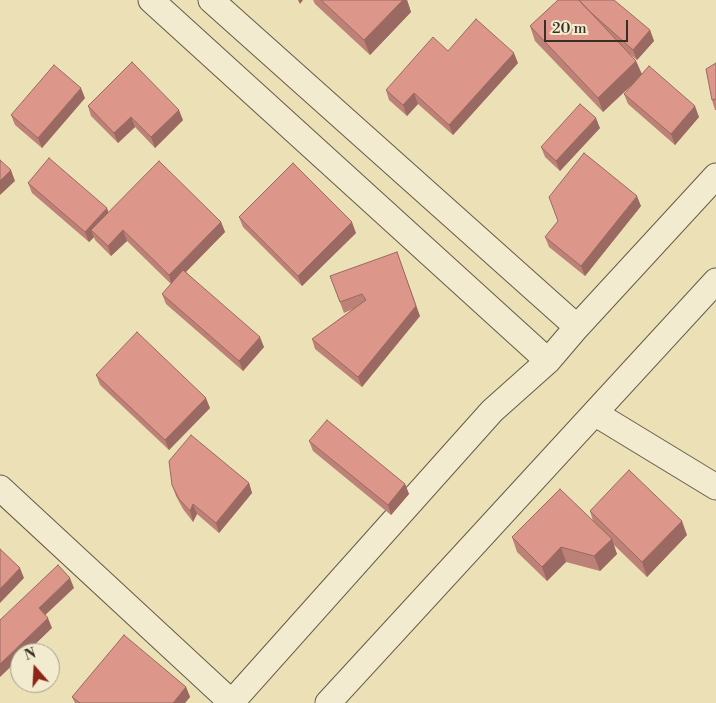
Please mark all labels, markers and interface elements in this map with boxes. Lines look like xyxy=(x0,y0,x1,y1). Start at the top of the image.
scale bar xyxy=(546,10,630,42)
text: 20 m xyxy=(552,19,587,38)
north arrow xyxy=(10,643,60,693)
text: N xyxy=(22,644,39,665)

